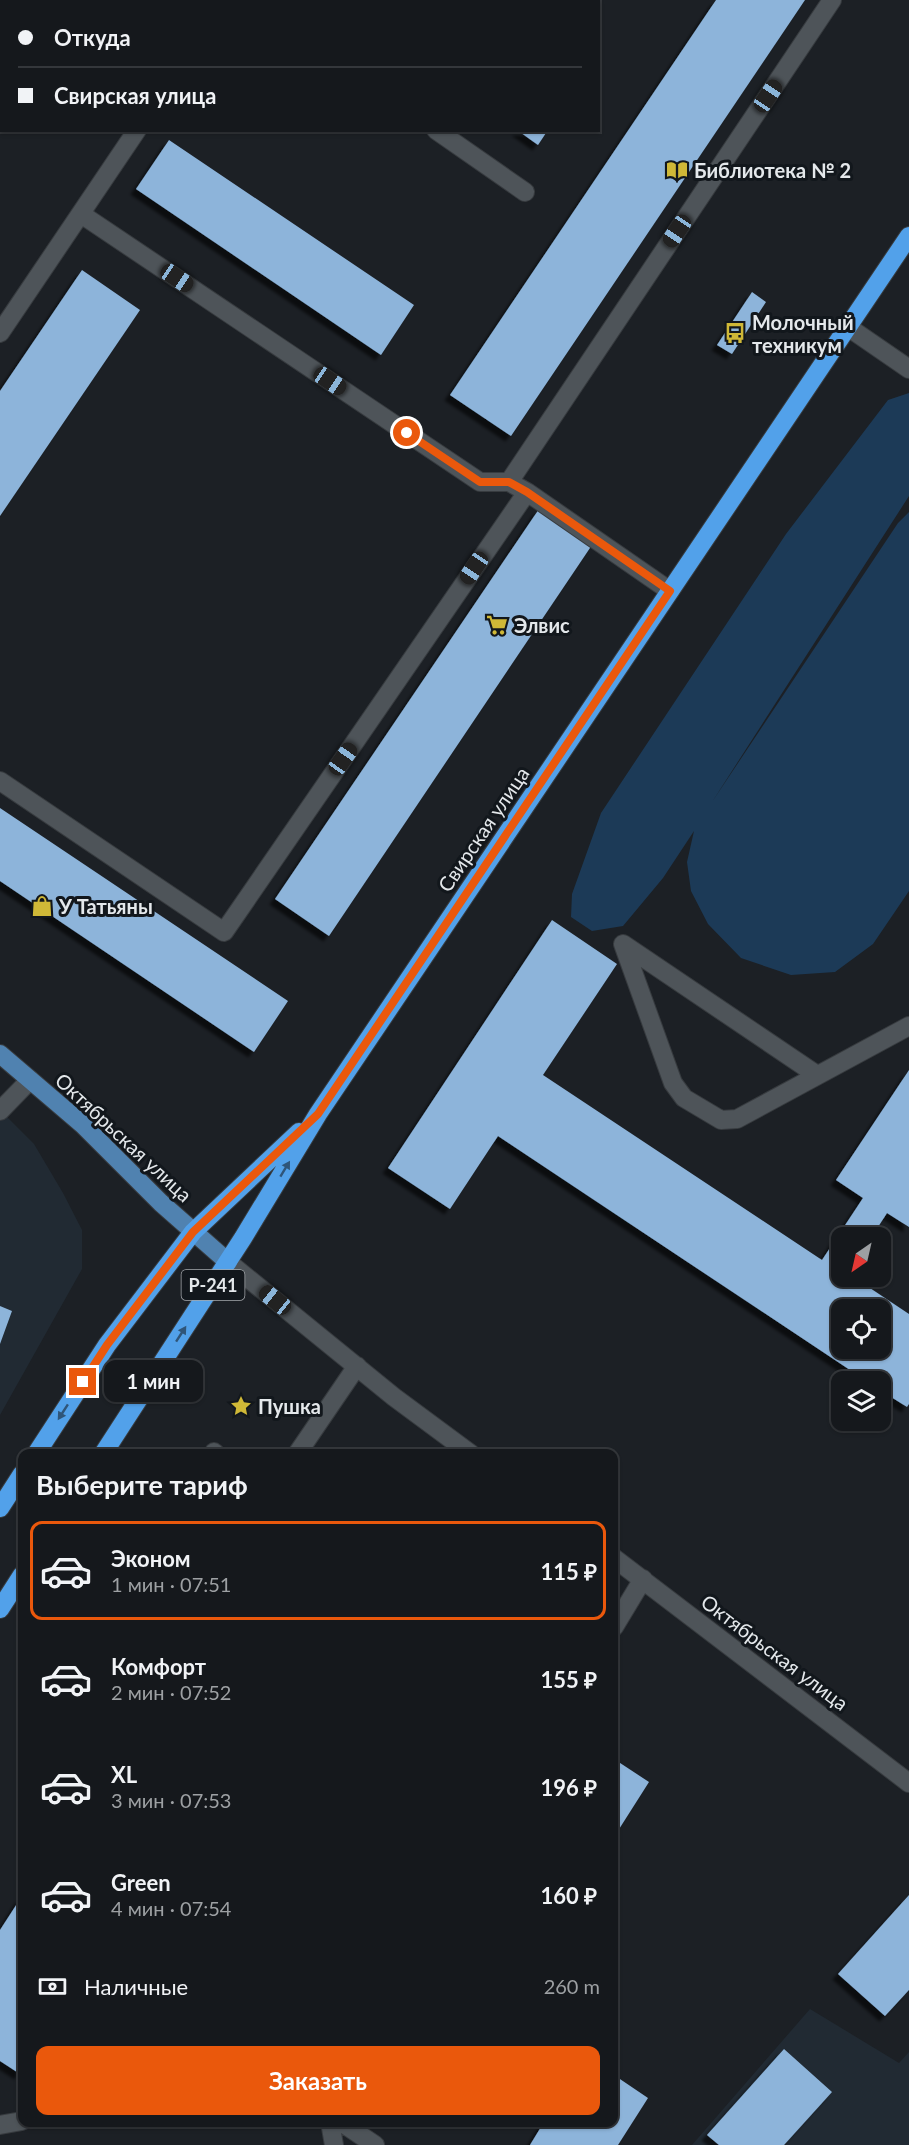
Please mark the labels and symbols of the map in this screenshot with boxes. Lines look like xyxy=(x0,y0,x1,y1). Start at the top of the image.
car xyxy=(750,76,786,116)
library icon: Библиотека № 2 xyxy=(665,158,689,182)
place label: Библиотека № 2 xyxy=(694,158,851,182)
car xyxy=(659,211,695,251)
car xyxy=(157,260,197,296)
place label: Молочный техникум xyxy=(752,310,854,357)
bus stop icon: Молочный техникум xyxy=(723,321,747,345)
car xyxy=(310,363,350,399)
route start xyxy=(393,419,420,446)
car xyxy=(456,548,492,588)
supermarket icon: Элвис xyxy=(485,613,509,637)
place label: Элвис xyxy=(514,613,570,637)
car xyxy=(325,739,361,779)
street label: Свирская улица xyxy=(432,762,534,896)
shop icon: У Татьяны xyxy=(30,894,54,918)
place label: У Татьяны xyxy=(58,894,153,918)
street label: Октябрьская улица xyxy=(51,1068,197,1206)
one-way arrow xyxy=(279,1161,290,1177)
north arrow xyxy=(831,1227,891,1287)
road number: Р-241 xyxy=(182,1270,244,1300)
car xyxy=(255,1282,295,1318)
one-way arrow xyxy=(176,1326,187,1342)
callout: 1 мин xyxy=(104,1361,203,1403)
route end xyxy=(69,1368,96,1395)
place icon: Пушка xyxy=(229,1394,253,1418)
place label: Пушка xyxy=(258,1394,321,1418)
one-way arrow xyxy=(58,1404,69,1420)
street label: Октябрьская улица xyxy=(697,1589,853,1715)

